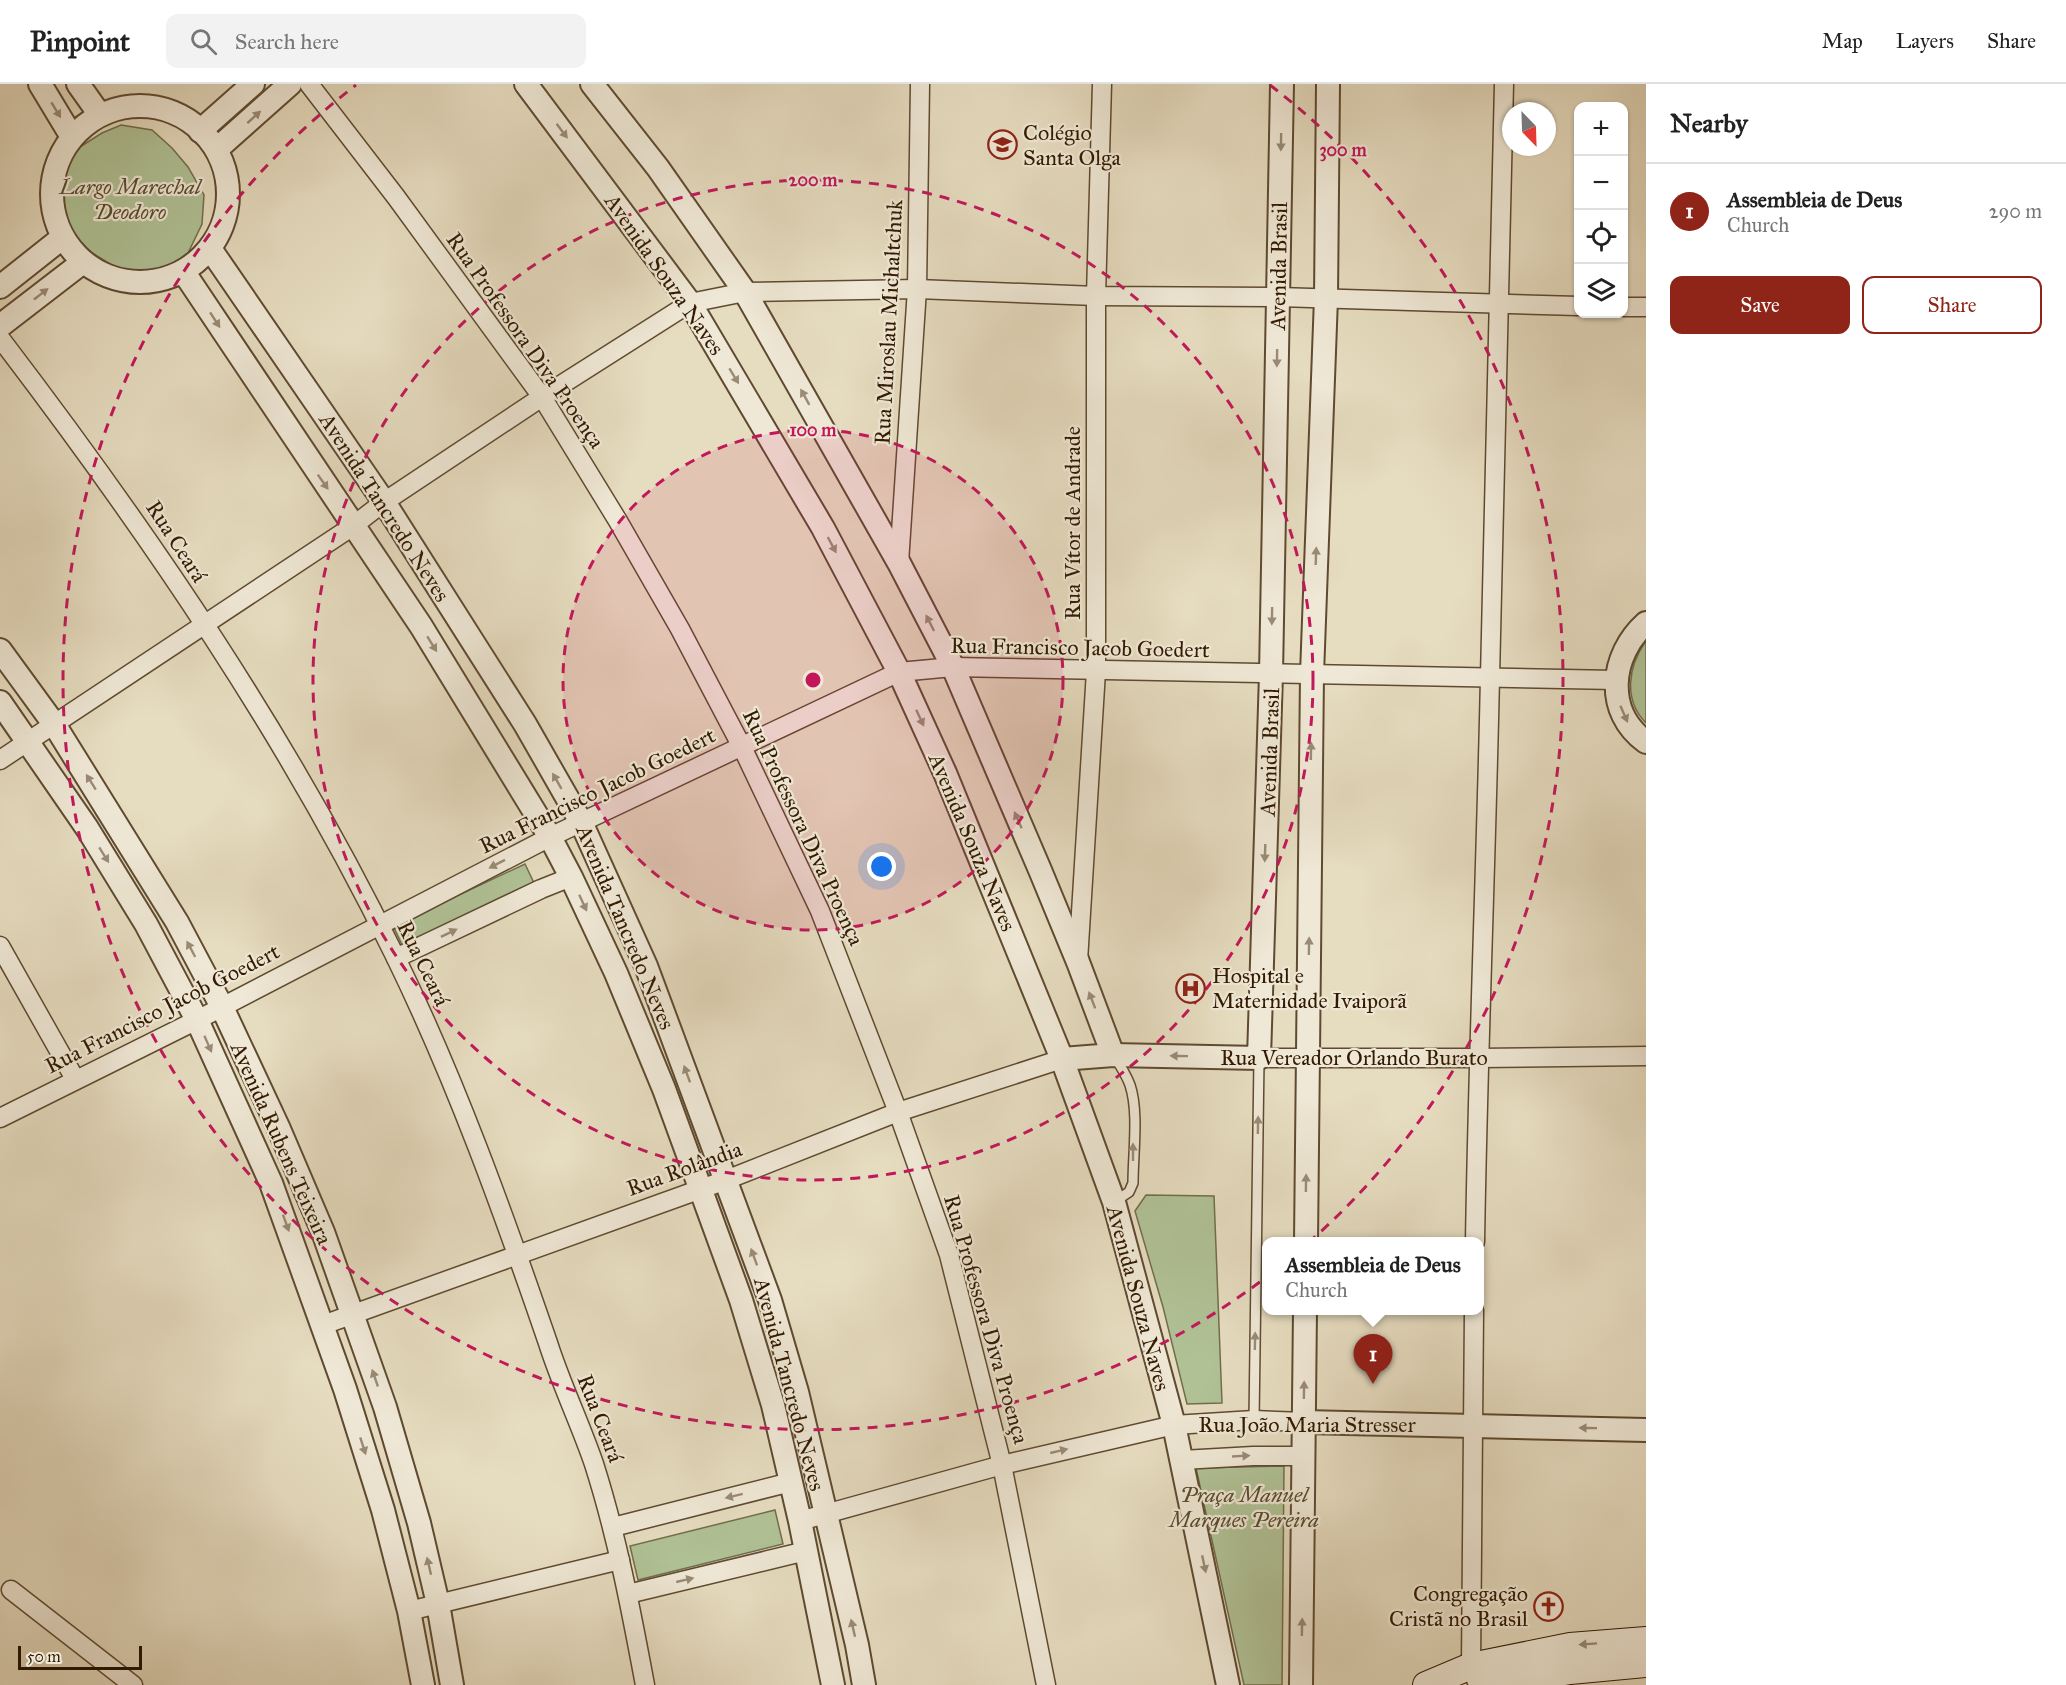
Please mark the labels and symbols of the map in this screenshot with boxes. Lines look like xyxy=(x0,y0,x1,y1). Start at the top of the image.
one-way arrow xyxy=(50,102,61,118)
north arrow xyxy=(1502,102,1556,156)
one-way arrow xyxy=(246,111,261,124)
place label: Colégio Santa Olga xyxy=(1023,119,1122,171)
one-way arrow xyxy=(555,123,567,138)
school or university icon: Colégio Santa Olga xyxy=(986,129,1018,161)
one-way arrow xyxy=(1276,133,1286,152)
text: 300 m xyxy=(1319,139,1367,162)
text: 200 m xyxy=(789,169,838,191)
park label: Largo Marechal Deodoro xyxy=(58,173,203,225)
street label: Avenida Souza Naves xyxy=(598,188,730,360)
street label: Rua Miroslau Michaltchuk xyxy=(869,198,908,445)
street label: Avenida Brasil xyxy=(1264,202,1293,331)
street label: Rua Professora Diva Proença xyxy=(441,227,611,454)
one-way arrow xyxy=(34,289,49,301)
one-way arrow xyxy=(209,312,220,328)
one-way arrow xyxy=(1272,349,1281,368)
one-way arrow xyxy=(729,368,739,385)
one-way arrow xyxy=(800,389,810,406)
street label: Avenida Tancredo Neves xyxy=(313,407,456,607)
text: 100 m xyxy=(790,419,837,441)
street label: Rua Vítor de Andrade xyxy=(1059,426,1086,620)
one-way arrow xyxy=(317,474,328,490)
street label: Rua Ceará xyxy=(140,495,213,588)
one-way arrow xyxy=(827,536,837,553)
one-way arrow xyxy=(1312,547,1321,566)
one-way arrow xyxy=(1267,607,1277,626)
one-way arrow xyxy=(925,614,935,631)
street label: Rua Francisco Jacob Goedert xyxy=(950,632,1210,663)
one-way arrow xyxy=(426,636,437,652)
centre of rings xyxy=(803,670,823,690)
street label: Avenida Brasil xyxy=(1254,687,1285,818)
street label: Rua Professora Diva Proença xyxy=(737,705,871,950)
one-way arrow xyxy=(1619,706,1629,724)
one-way arrow xyxy=(916,710,925,727)
street label: Rua Francisco Jacob Goedert xyxy=(475,721,720,859)
one-way arrow xyxy=(1306,742,1316,761)
street label: Avenida Souza Naves xyxy=(922,748,1022,935)
one-way arrow xyxy=(85,773,96,790)
one-way arrow xyxy=(552,773,563,789)
one-way arrow xyxy=(1013,811,1023,829)
street label: Avenida Tancredo Neves xyxy=(570,820,681,1034)
one-way arrow xyxy=(1261,844,1270,863)
one-way arrow xyxy=(98,847,109,863)
your location xyxy=(867,852,896,881)
one-way arrow xyxy=(489,859,506,869)
one-way arrow xyxy=(579,894,588,911)
street label: Rua Ceará xyxy=(391,916,456,1011)
one-way arrow xyxy=(440,928,458,938)
street label: Rua Francisco Jacob Goedert xyxy=(41,937,284,1079)
one-way arrow xyxy=(1304,937,1314,956)
one-way arrow xyxy=(186,940,196,957)
place label: Hospital e Maternidade Ivaiporã xyxy=(1212,962,1408,1014)
hospital icon: Hospital e Maternidade Ivaiporã xyxy=(1175,972,1207,1004)
one-way arrow xyxy=(1087,991,1097,1009)
one-way arrow xyxy=(203,1035,212,1052)
street label: Avenida Rubens Teixeira xyxy=(224,1037,339,1249)
street label: Rua Vereador Orlando Burato xyxy=(1220,1044,1488,1071)
one-way arrow xyxy=(1170,1052,1189,1061)
one-way arrow xyxy=(682,1065,692,1083)
one-way arrow xyxy=(1253,1115,1263,1134)
street label: Rua Rolândia xyxy=(623,1135,746,1202)
one-way arrow xyxy=(1128,1143,1138,1162)
one-way arrow xyxy=(1301,1174,1311,1193)
street label: Rua Professora Diva Proença xyxy=(938,1191,1035,1447)
street label: Avenida Souza Naves xyxy=(1101,1201,1176,1394)
one-way arrow xyxy=(281,1214,291,1232)
one-way arrow xyxy=(749,1248,759,1266)
street label: Avenida Tancredo Neves xyxy=(748,1274,831,1494)
one-way arrow xyxy=(1250,1331,1260,1350)
pin: 1 xyxy=(1354,1334,1392,1384)
one-way arrow xyxy=(370,1369,379,1387)
street label: Rua Ceará xyxy=(571,1370,630,1467)
one-way arrow xyxy=(1299,1380,1309,1399)
street label: Rua João Maria Stresser xyxy=(1198,1411,1416,1438)
one-way arrow xyxy=(1578,1424,1597,1433)
one-way arrow xyxy=(359,1437,368,1455)
one-way arrow xyxy=(1050,1446,1068,1456)
one-way arrow xyxy=(1231,1452,1250,1461)
park label: Praça Manuel Marques Pereira xyxy=(1167,1481,1319,1533)
one-way arrow xyxy=(725,1492,743,1502)
one-way arrow xyxy=(1200,1555,1209,1574)
one-way arrow xyxy=(423,1557,433,1575)
one-way arrow xyxy=(676,1575,694,1585)
place label: Congregação Cristã no Brasil xyxy=(1389,1580,1528,1632)
church icon: Congregação Cristã no Brasil xyxy=(1533,1590,1565,1622)
one-way arrow xyxy=(1297,1617,1307,1636)
one-way arrow xyxy=(847,1618,857,1637)
one-way arrow xyxy=(1578,1640,1597,1649)
scale bar xyxy=(18,1643,142,1670)

